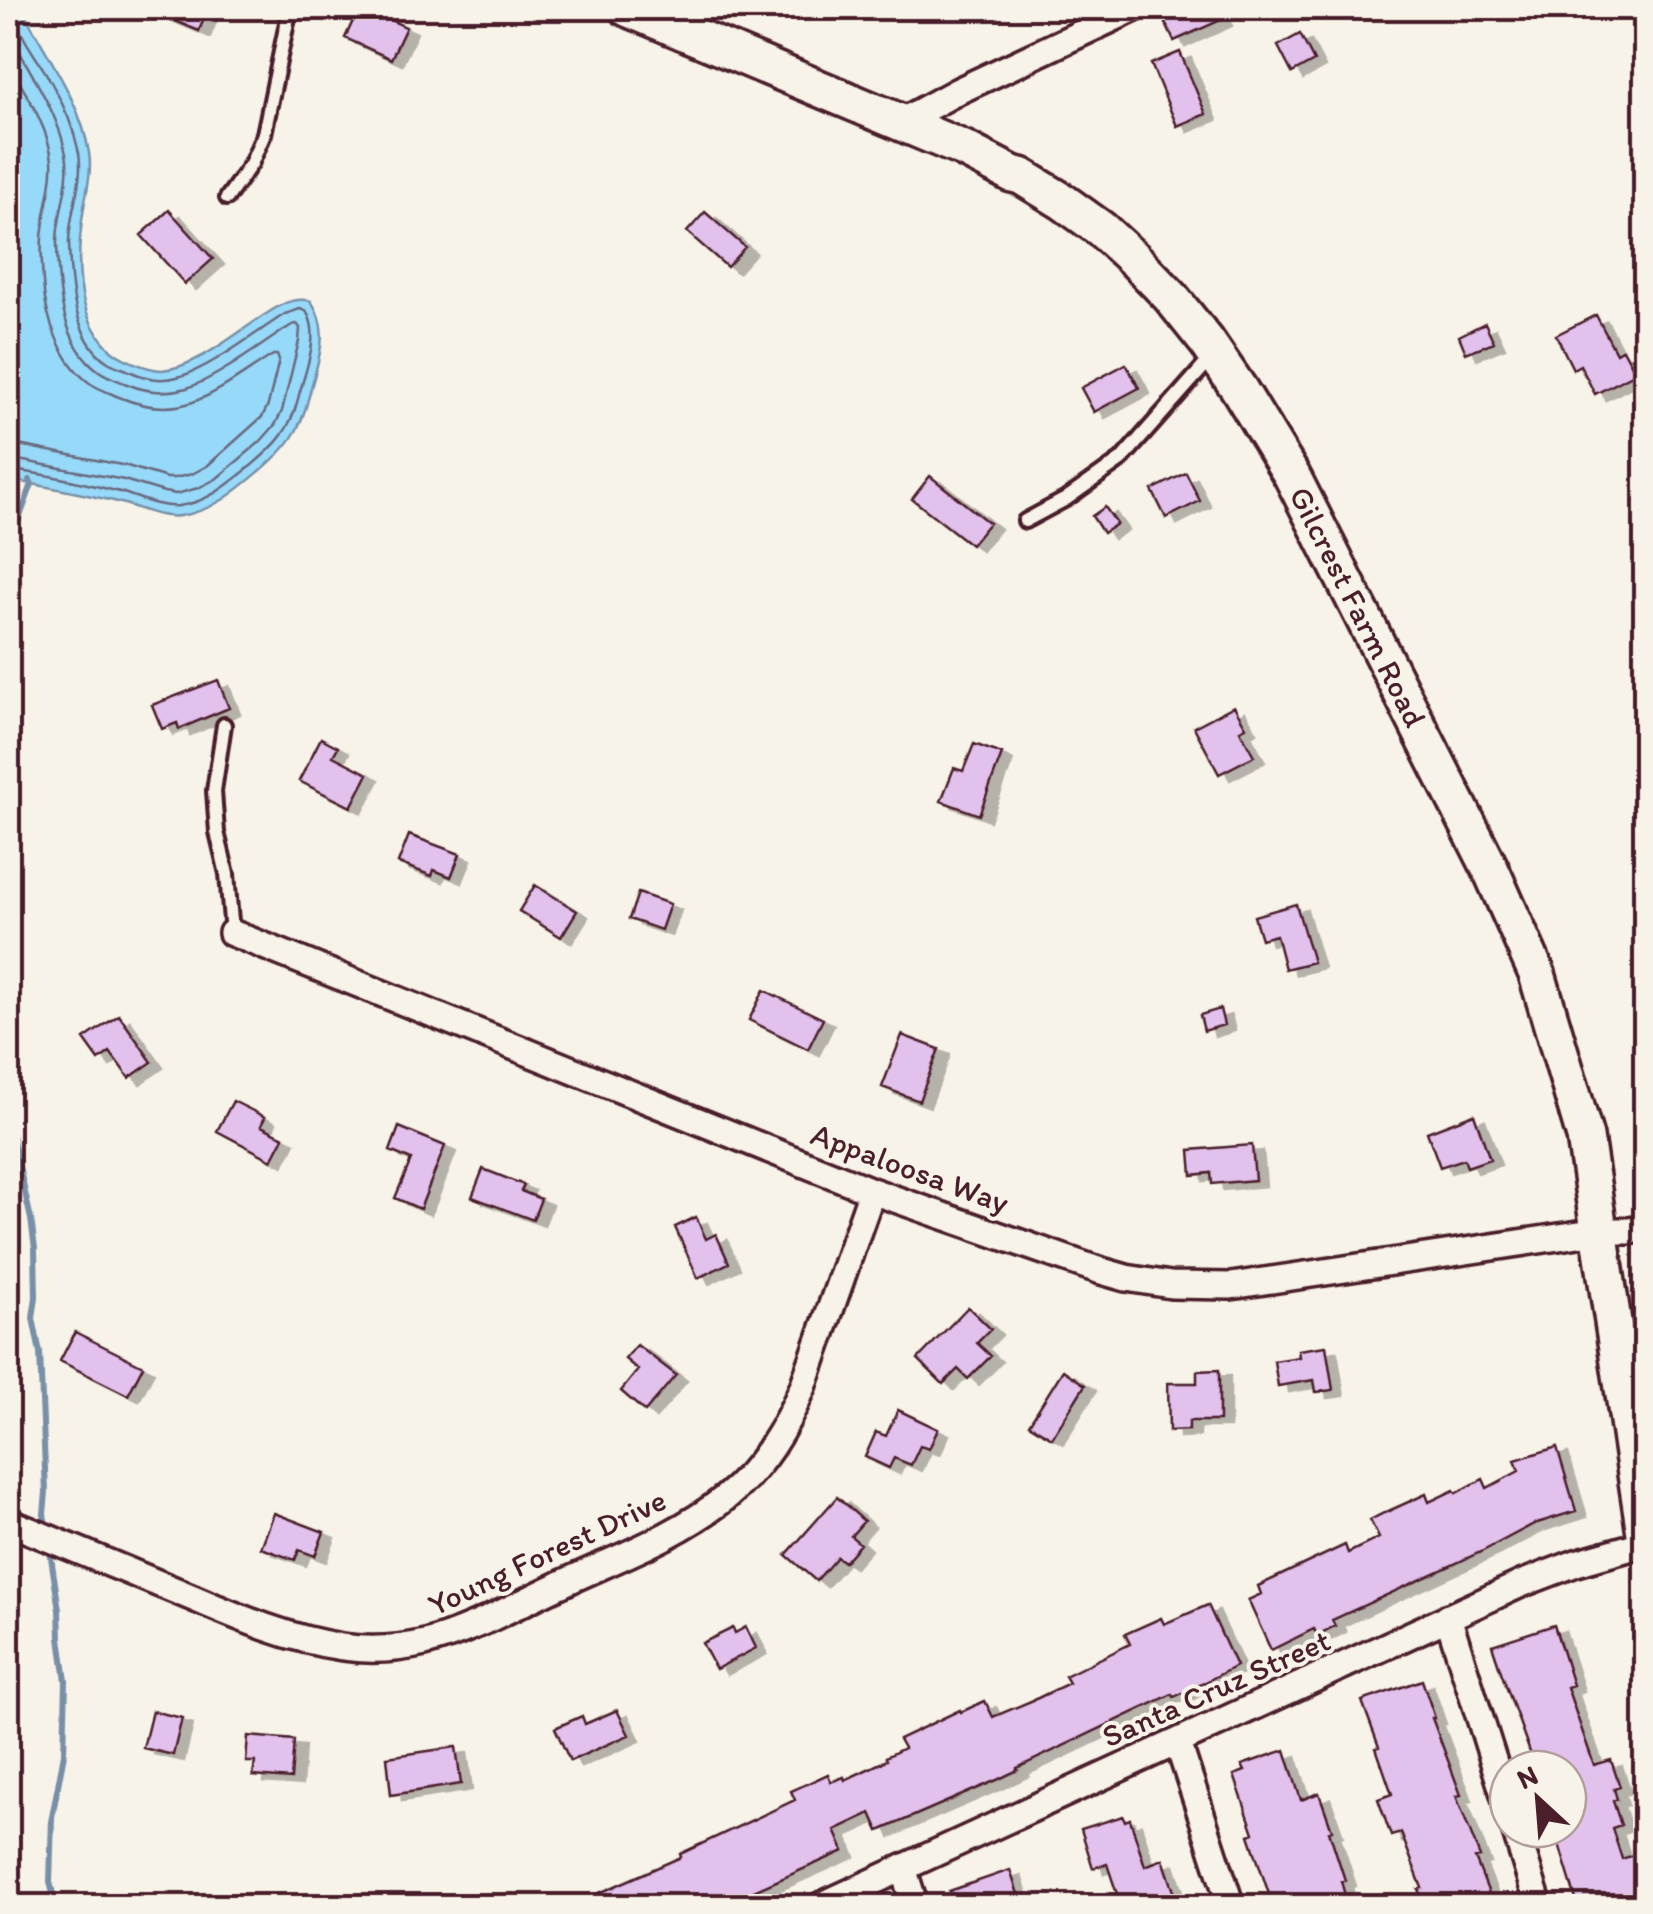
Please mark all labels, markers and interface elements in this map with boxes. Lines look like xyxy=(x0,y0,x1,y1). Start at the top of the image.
street label: Gilcrest Farm Road xyxy=(1281,480,1435,733)
street label: Appaloosa Way xyxy=(806,1115,1014,1221)
street label: Young Forest Drive xyxy=(422,1480,672,1624)
street label: Santa Cruz Street xyxy=(1096,1621,1336,1755)
north arrow xyxy=(1488,1749,1588,1849)
text: N xyxy=(1511,1757,1543,1796)

